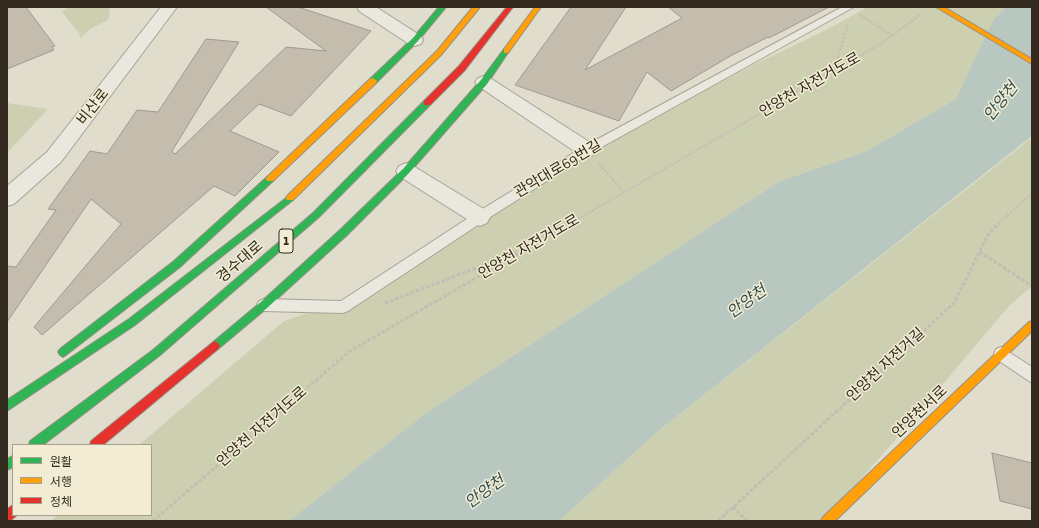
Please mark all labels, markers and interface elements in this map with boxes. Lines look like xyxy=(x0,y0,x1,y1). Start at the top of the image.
street label: 안양천 자전거도로 xyxy=(756,49,864,121)
water label: 안양천 xyxy=(980,79,1022,125)
street label: 비산로 xyxy=(73,85,113,129)
street label: 관악대로69번길 xyxy=(511,136,605,202)
street label: 안양천 자전거도로 xyxy=(475,211,583,283)
road number: 1 xyxy=(279,229,293,253)
street label: 경수대로 xyxy=(213,237,267,287)
water label: 안양천 xyxy=(723,281,771,323)
street label: 안양천 자전거길 xyxy=(843,324,929,406)
street label: 안양천서로 xyxy=(889,382,951,442)
street label: 안양천 자전거도로 xyxy=(213,383,311,471)
legend xyxy=(12,444,152,516)
text: 원활 xyxy=(50,455,72,469)
water label: 안양천 xyxy=(461,471,509,513)
text: 서행 xyxy=(50,475,72,489)
text: 정체 xyxy=(50,495,72,509)

